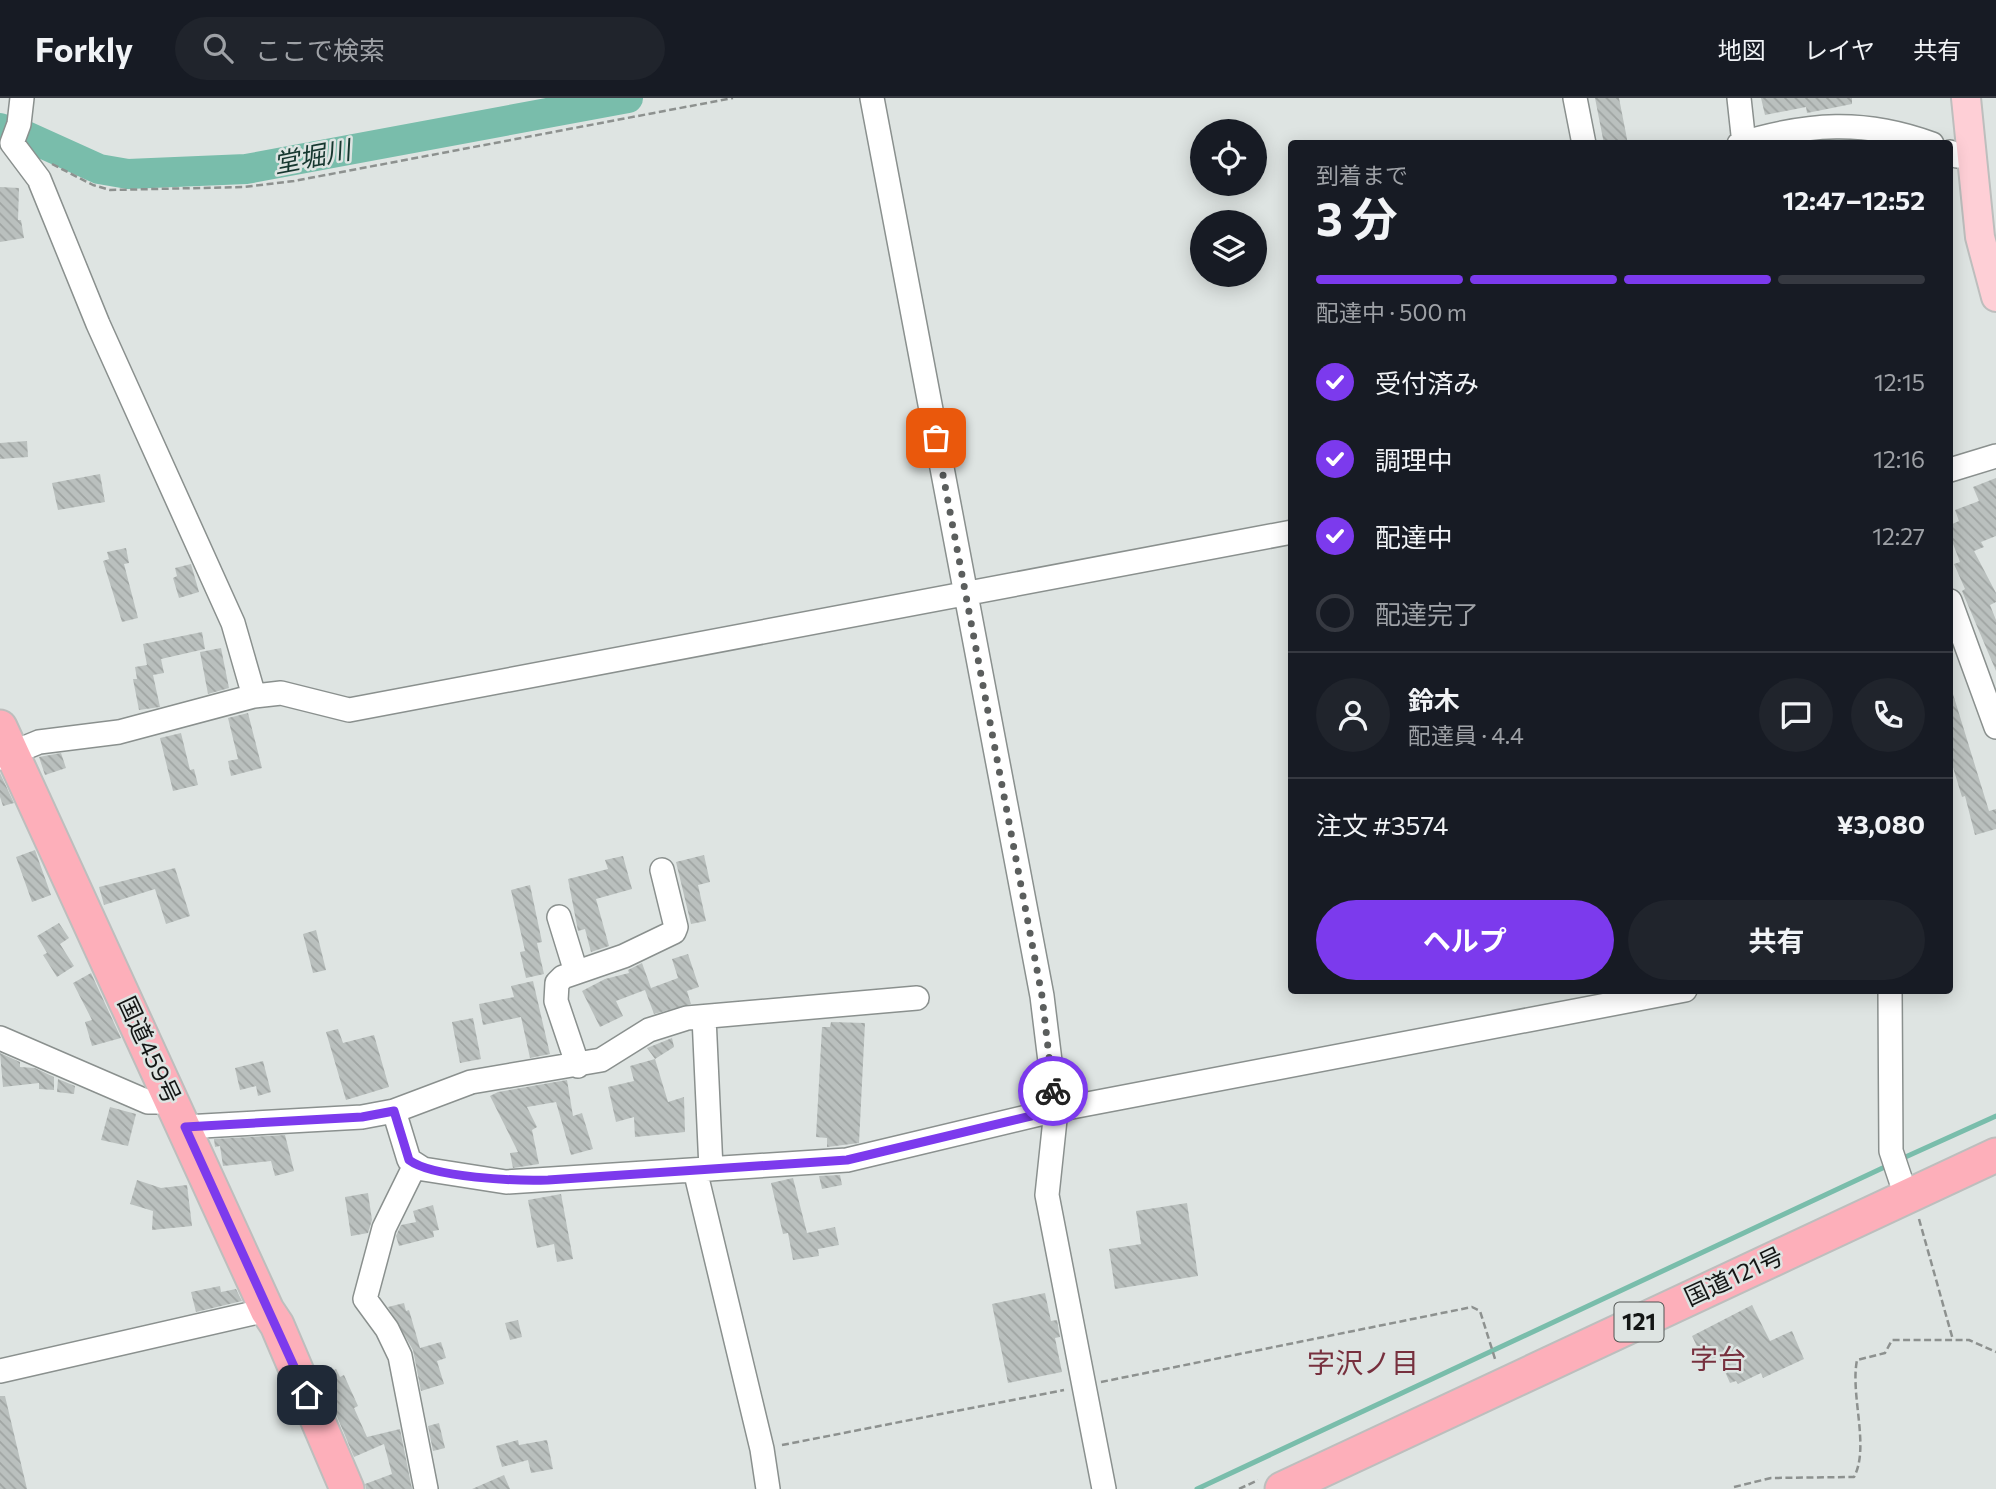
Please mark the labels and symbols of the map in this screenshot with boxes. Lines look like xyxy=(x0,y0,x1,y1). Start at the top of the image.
water label: 堂堀川 xyxy=(270,132,356,178)
pin xyxy=(906,408,966,468)
street label: 国道459号 xyxy=(113,991,188,1108)
courier xyxy=(1018,1056,1088,1126)
street label: 国道121号 xyxy=(1679,1240,1787,1311)
road number: 121 xyxy=(1614,1302,1664,1342)
district label: 字台 xyxy=(1690,1341,1746,1375)
district label: 字沢ノ目 xyxy=(1307,1345,1419,1379)
pin xyxy=(277,1365,337,1425)

